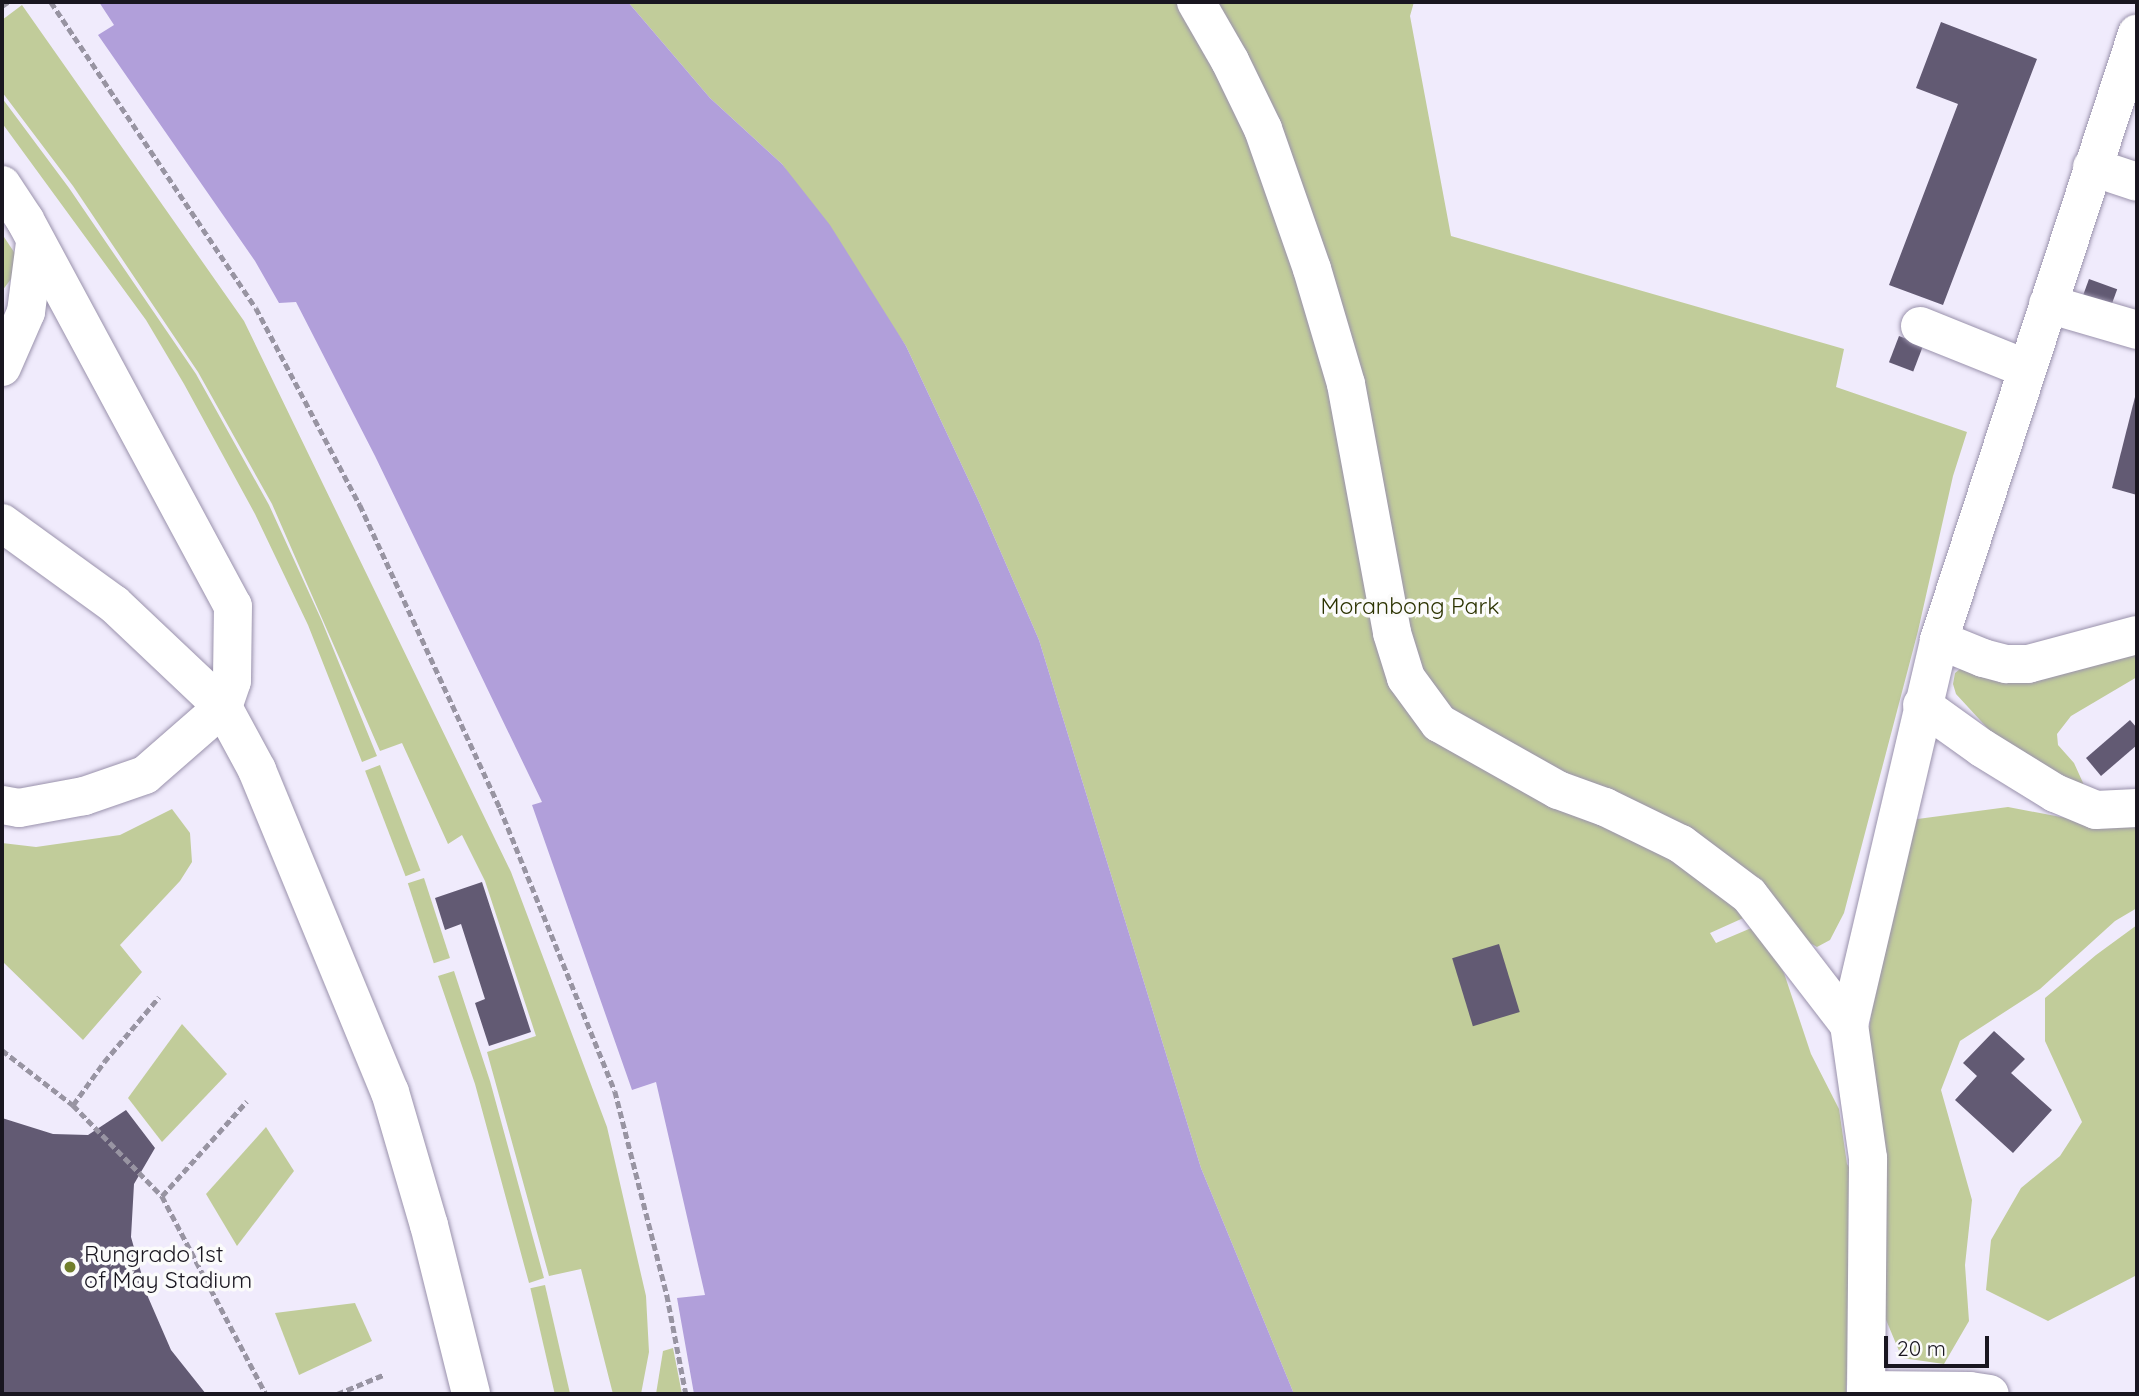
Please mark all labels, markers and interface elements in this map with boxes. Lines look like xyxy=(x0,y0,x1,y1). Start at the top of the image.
park label: Moranbong Park xyxy=(1320,592,1500,620)
place label: Rungrado 1st of May Stadium xyxy=(84,1240,252,1294)
marker: Rungrado 1st of May Stadium xyxy=(62,1259,78,1275)
scale bar xyxy=(1887,1322,1992,1366)
text: 20 m xyxy=(1897,1335,1946,1361)

